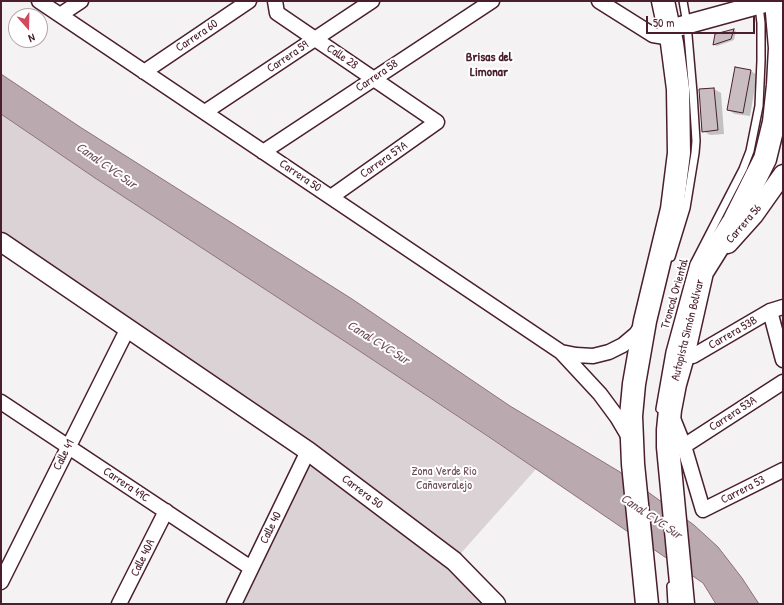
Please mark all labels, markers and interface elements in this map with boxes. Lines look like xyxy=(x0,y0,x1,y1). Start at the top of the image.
north arrow xyxy=(8,8,48,48)
scale bar xyxy=(648,8,757,34)
text: 50 m xyxy=(653,14,674,31)
street label: Carrera 60 xyxy=(173,17,221,55)
text: N xyxy=(27,31,37,46)
street label: Carrera 59 xyxy=(265,38,311,76)
street label: Calle 28 xyxy=(324,41,360,73)
district label: Brisas del Limonar xyxy=(466,50,512,81)
street label: Carrera 58 xyxy=(353,57,401,95)
water label: Canal CVC Sur xyxy=(73,139,139,193)
street label: Carrera 57A xyxy=(358,139,410,181)
street label: Carrera 50 xyxy=(276,157,324,195)
street label: Carrera 56 xyxy=(723,201,765,247)
street label: Troncal Oriental xyxy=(658,257,692,331)
street label: Autopista Simón Bolívar xyxy=(668,278,708,382)
street label: Carrera 53B xyxy=(706,313,760,353)
water label: Canal CVC Sur xyxy=(344,318,412,368)
street label: Carrera 53A xyxy=(707,393,759,435)
street label: Calle 41 xyxy=(50,437,78,473)
street label: Carrera 49C xyxy=(100,464,152,506)
park label: Zona Verde Rio Cañaveralejo xyxy=(411,465,477,493)
street label: Carrera 50 xyxy=(339,472,385,512)
street label: Carrera 53 xyxy=(718,473,768,507)
water label: Canal CVC Sur xyxy=(617,491,685,543)
street label: Calle 40 xyxy=(257,510,285,546)
street label: Calle 40A xyxy=(128,537,158,579)

